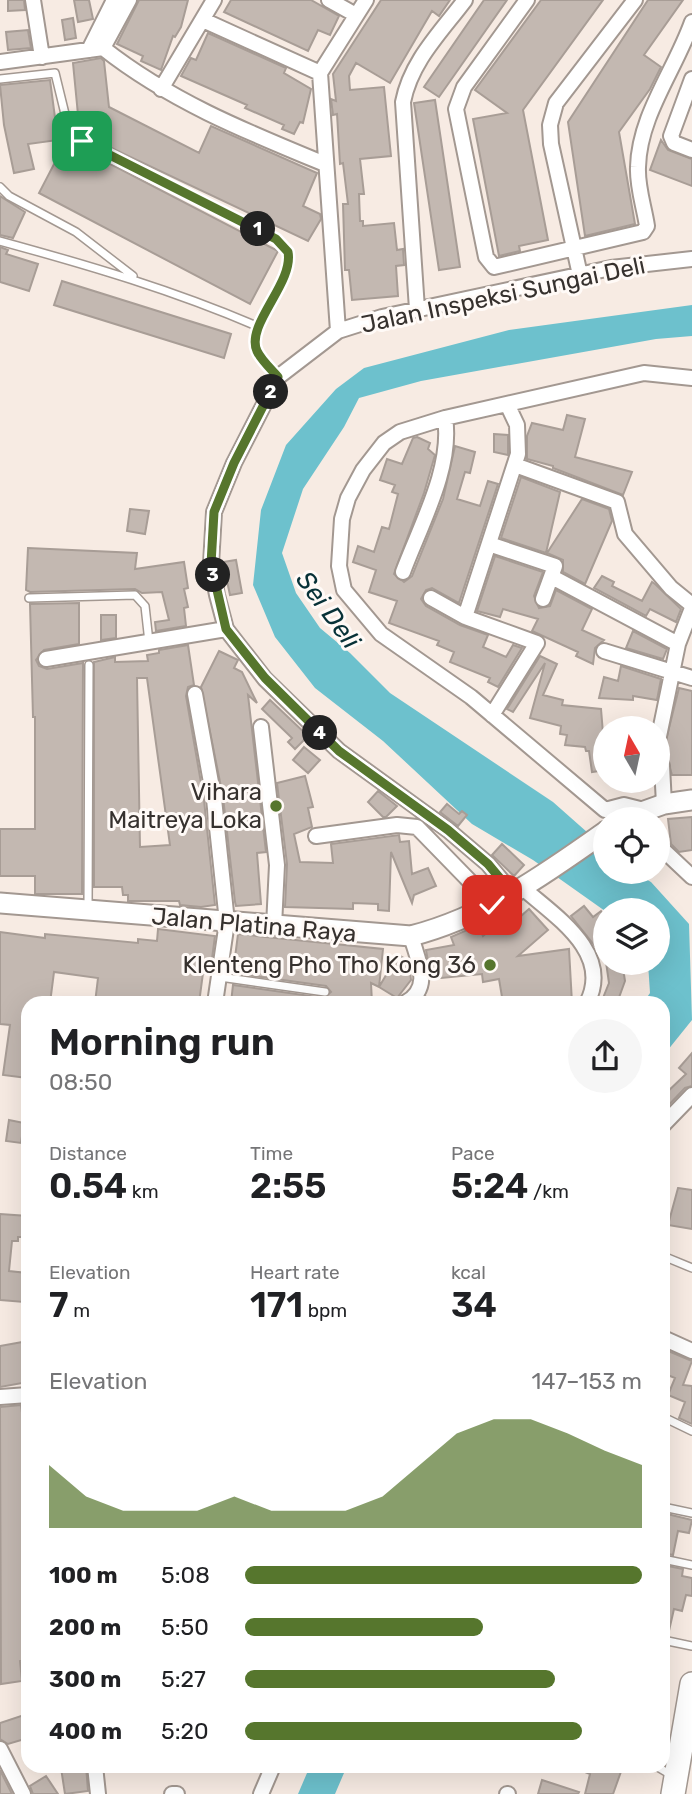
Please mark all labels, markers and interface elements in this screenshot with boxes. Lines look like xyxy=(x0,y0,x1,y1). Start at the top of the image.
pin xyxy=(52,111,112,171)
icon: arrive xyxy=(63,122,101,160)
pin: 1 xyxy=(240,212,276,246)
text: 1 xyxy=(253,217,262,240)
street label: Jalan Inspeksi Sungai Deli xyxy=(358,251,648,339)
pin: 2 xyxy=(254,374,288,410)
text: 2 xyxy=(264,380,277,403)
pin: 3 xyxy=(196,558,230,592)
text: 3 xyxy=(206,563,219,586)
water label: Sei Deli xyxy=(289,565,367,655)
pin: 4 xyxy=(302,716,338,750)
north arrow xyxy=(593,716,670,793)
map controls xyxy=(593,716,670,975)
text: 4 xyxy=(313,721,326,744)
place label: Vihara Maitreya Loka xyxy=(108,778,262,834)
marker: Vihara Maitreya Loka xyxy=(268,798,284,814)
button: locate xyxy=(593,807,670,884)
pin xyxy=(462,875,522,935)
icon: check xyxy=(473,886,511,924)
button: layers xyxy=(593,898,670,975)
street label: Jalan Platina Raya xyxy=(150,902,358,948)
place label: Klenteng Pho Tho Kong 36 xyxy=(182,951,476,979)
marker: Klenteng Pho Tho Kong 36 xyxy=(482,957,498,973)
text: Morning run xyxy=(49,1019,275,1065)
button: share xyxy=(568,1019,642,1093)
text: 08:50 xyxy=(49,1068,112,1096)
text: Distance xyxy=(49,1142,127,1165)
text: Time xyxy=(250,1142,293,1165)
text: Pace xyxy=(451,1142,495,1165)
text: 0.54 xyxy=(49,1165,127,1207)
text: 2:55 xyxy=(250,1165,326,1207)
text: 5:24 xyxy=(451,1165,528,1207)
text: km xyxy=(127,1180,159,1203)
text: /km xyxy=(528,1180,569,1203)
text: Elevation xyxy=(49,1261,130,1284)
text: Heart rate xyxy=(250,1261,340,1284)
text: kcal xyxy=(451,1261,486,1284)
text: 7 xyxy=(49,1284,69,1326)
text: 171 xyxy=(250,1284,303,1326)
text: 34 xyxy=(451,1284,497,1326)
text: m xyxy=(69,1299,90,1322)
text: bpm xyxy=(303,1299,347,1322)
text: Elevation xyxy=(49,1367,148,1395)
text: 147–153 m xyxy=(532,1367,642,1395)
text: 100 m xyxy=(49,1561,118,1589)
text: 5:08 xyxy=(161,1561,210,1589)
text: 200 m xyxy=(49,1613,121,1641)
text: 5:50 xyxy=(161,1613,209,1641)
text: 300 m xyxy=(49,1665,121,1693)
text: 5:27 xyxy=(161,1665,206,1693)
text: 400 m xyxy=(49,1717,122,1745)
text: 5:20 xyxy=(161,1717,209,1745)

